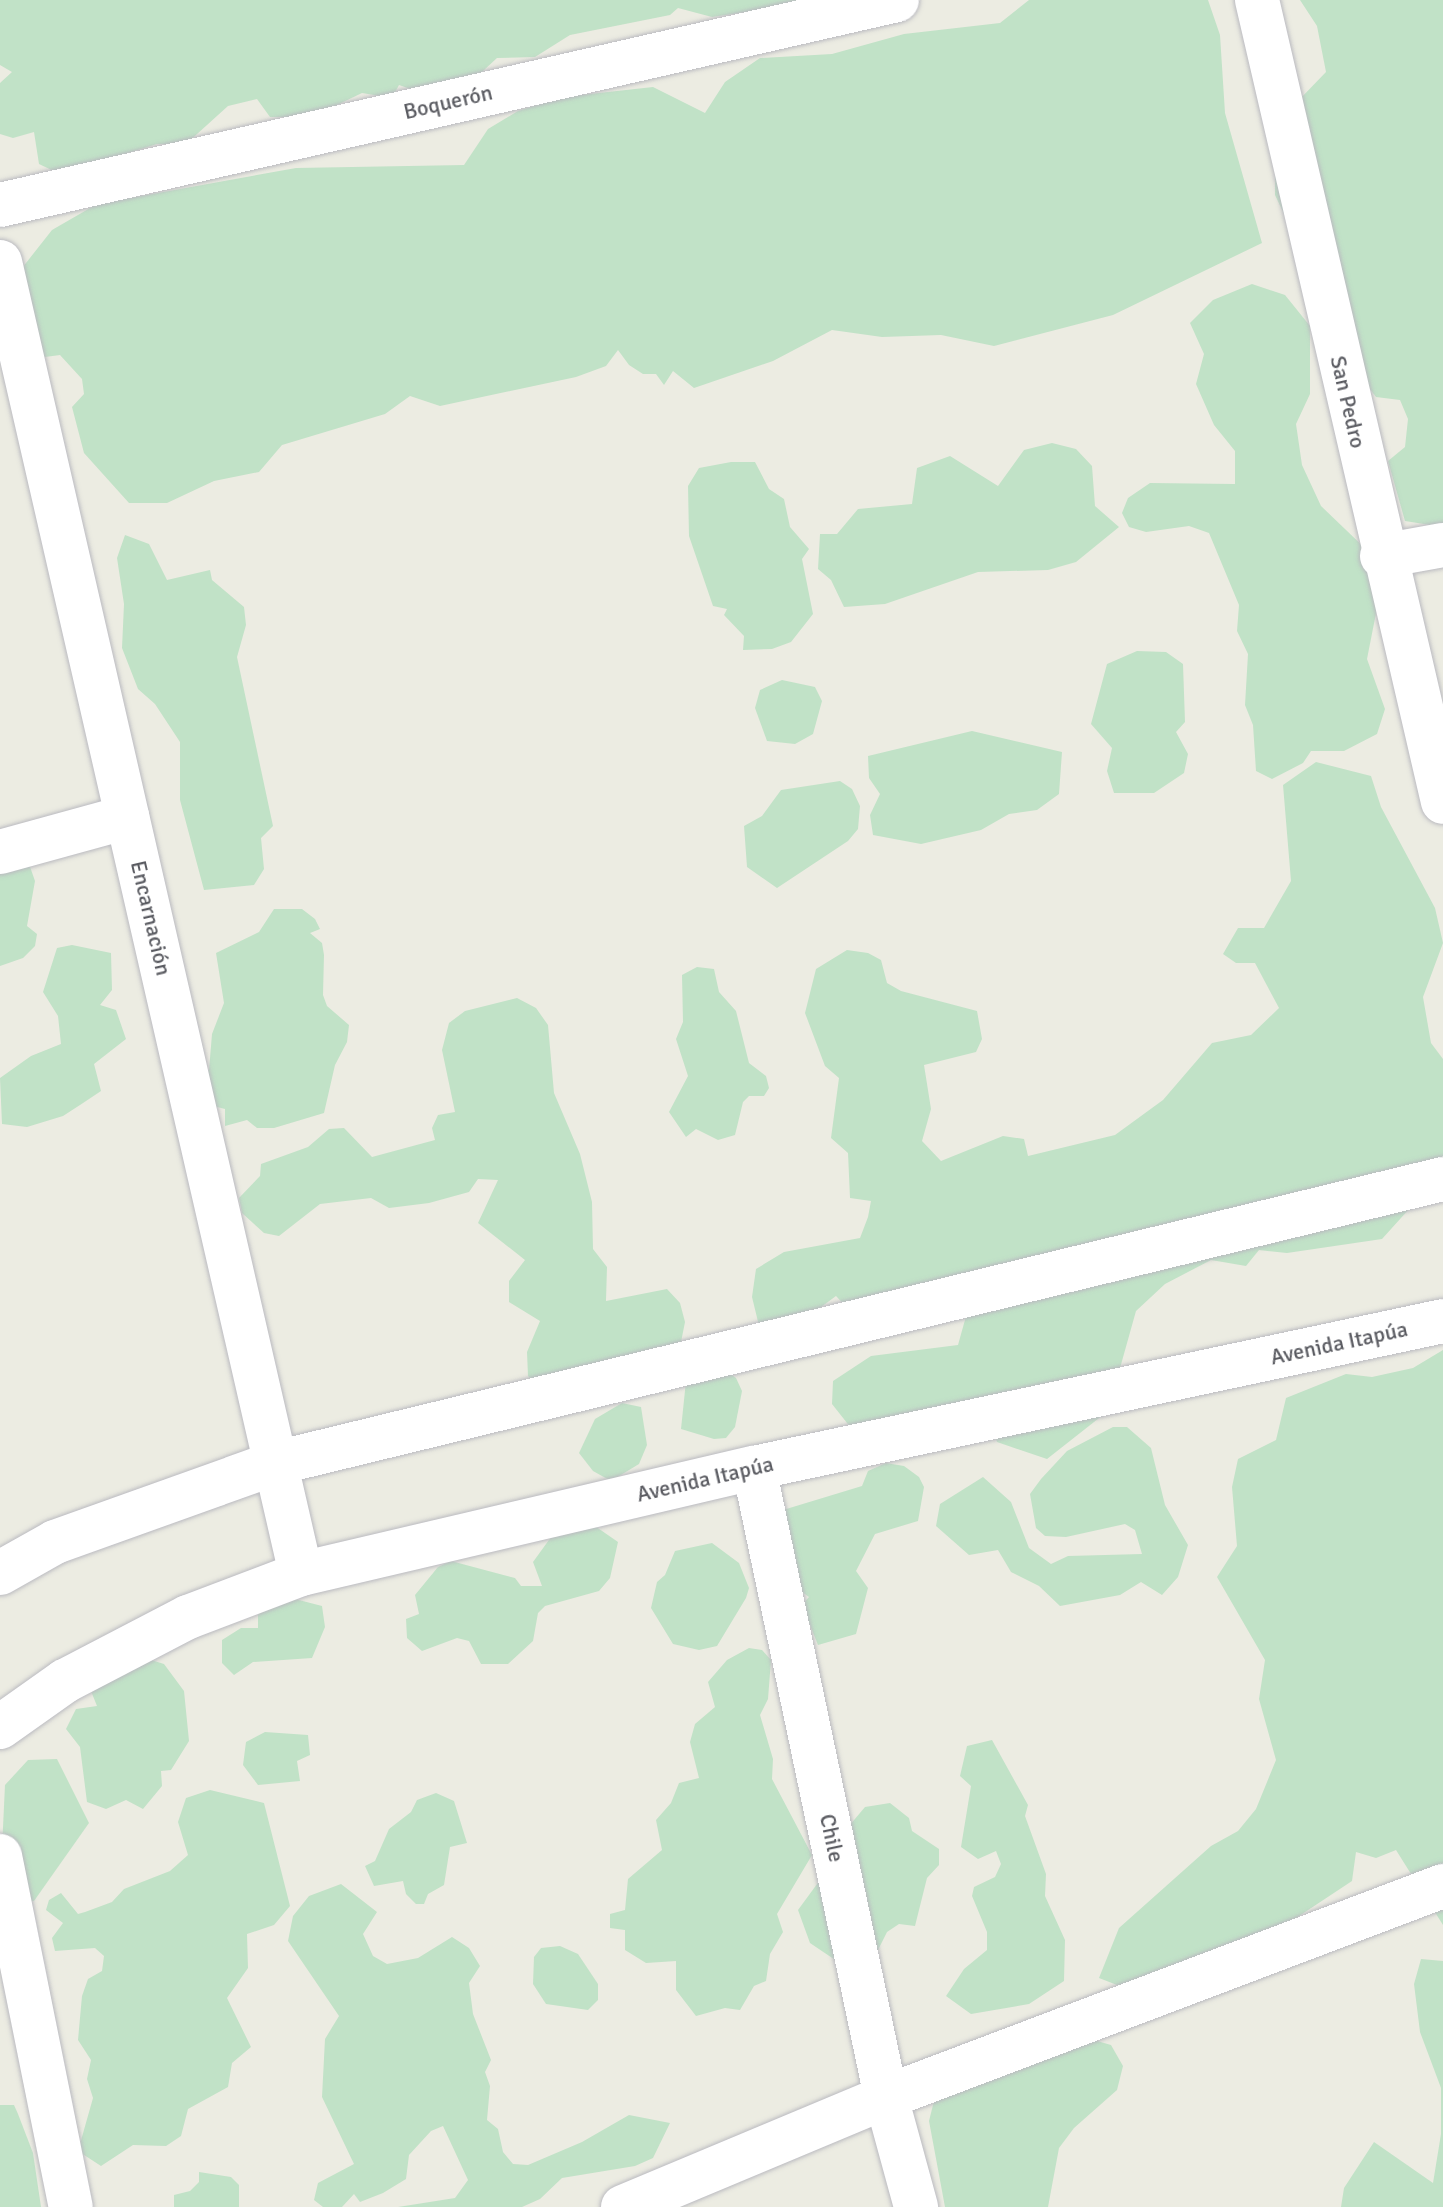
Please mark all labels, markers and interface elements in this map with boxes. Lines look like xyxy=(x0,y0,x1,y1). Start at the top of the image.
street label: Boquerón xyxy=(401,79,495,125)
street label: San Pedro xyxy=(1325,353,1371,451)
street label: Encarnación xyxy=(125,858,177,978)
street label: Avenida Itapúa xyxy=(1268,1316,1410,1370)
street label: Avenida Itapúa xyxy=(634,1450,776,1508)
street label: Chile xyxy=(814,1812,850,1864)

